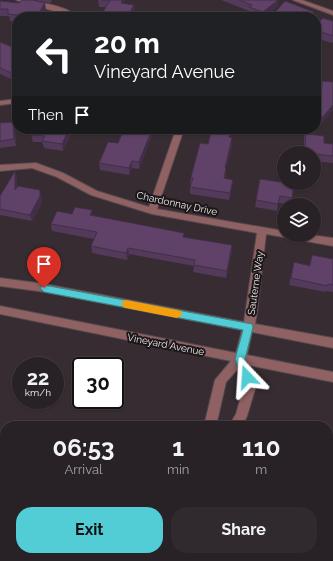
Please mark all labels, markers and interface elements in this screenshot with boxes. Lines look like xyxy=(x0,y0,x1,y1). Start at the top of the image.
text: 20 m xyxy=(94,27,160,60)
icon: left xyxy=(28,28,80,80)
text: Vineyard Avenue xyxy=(94,61,235,82)
icon: arrive xyxy=(71,104,93,126)
text: Then xyxy=(28,106,63,124)
map controls xyxy=(277,146,321,242)
button: sound xyxy=(277,146,321,190)
street label: Chardonnay Drive xyxy=(136,190,218,217)
button: layers xyxy=(277,198,321,242)
pin xyxy=(27,247,61,288)
street label: Sauterne Way xyxy=(246,250,266,316)
icon: arrive xyxy=(33,253,55,275)
street label: Vineyard Avenue xyxy=(126,332,205,357)
position arrow xyxy=(226,356,268,398)
speed limit sign: 30 xyxy=(72,357,124,409)
text: 22 xyxy=(27,366,49,390)
text: km/h xyxy=(25,387,51,398)
text: 06:53 xyxy=(53,433,114,462)
text: 1 xyxy=(172,433,184,462)
text: 110 xyxy=(242,433,280,462)
text: Arrival xyxy=(64,462,103,477)
text: min xyxy=(167,462,189,477)
text: m xyxy=(255,462,267,477)
button: Exit xyxy=(16,507,163,553)
button: Share xyxy=(171,507,317,553)

